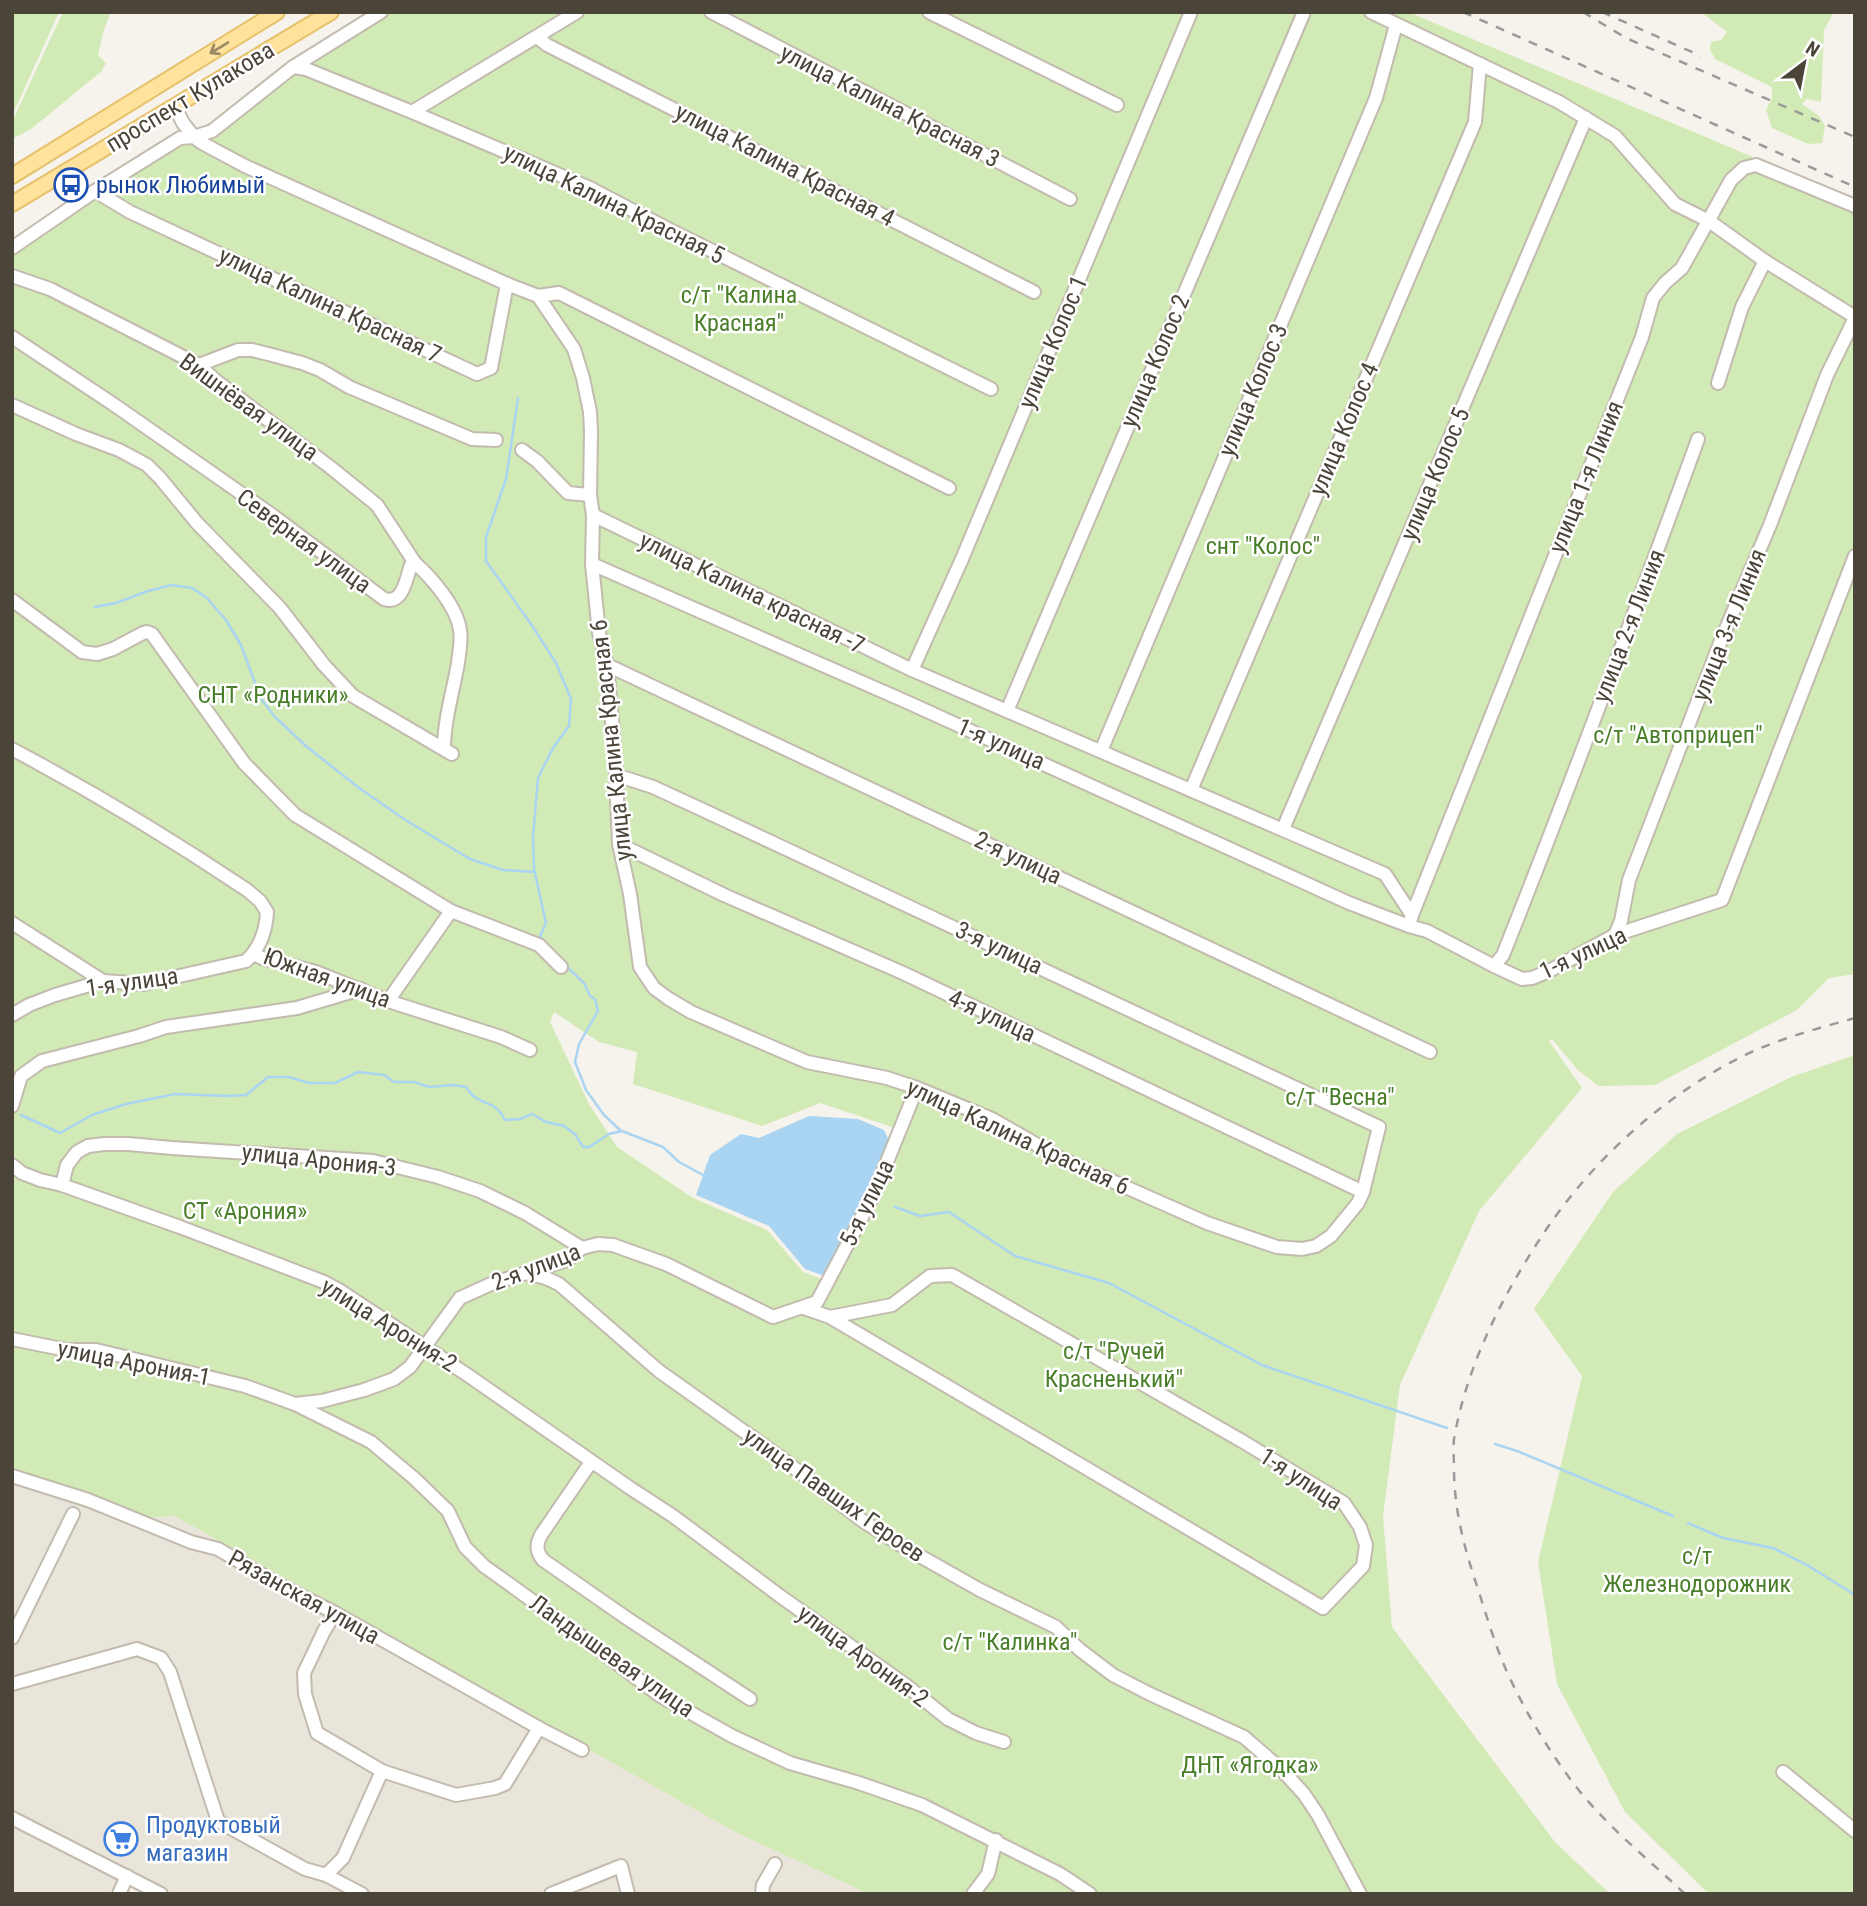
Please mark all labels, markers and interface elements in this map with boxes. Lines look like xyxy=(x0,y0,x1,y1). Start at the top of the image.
north arrow xyxy=(1769,28,1839,98)
street label: проспект Кулакова xyxy=(101,36,279,158)
text: N xyxy=(1802,36,1824,62)
street label: улица Калина Красная 3 xyxy=(776,38,1004,174)
one-way arrow xyxy=(210,41,230,55)
street label: улица Калина Красная 4 xyxy=(671,97,900,233)
street label: улица Калина Красная 5 xyxy=(499,138,729,270)
bus stop icon: рынок Любимый xyxy=(52,166,90,204)
place label: рынок Любимый xyxy=(96,171,265,199)
street label: улица Калина Красная 7 xyxy=(214,241,446,369)
street label: улица Колос 1 xyxy=(1013,271,1093,413)
park label: с/т "Калина Красная" xyxy=(681,281,797,337)
street label: улица Колос 2 xyxy=(1115,290,1195,432)
street label: улица Колос 3 xyxy=(1213,319,1293,461)
street label: Вишнёвая улица xyxy=(174,347,324,467)
street label: улица Колос 4 xyxy=(1304,358,1385,500)
street label: улица 1-я Линия xyxy=(1543,397,1629,557)
street label: улица Колос 5 xyxy=(1395,403,1475,545)
street label: Северная улица xyxy=(231,483,377,599)
street label: улица Калина красная -7 xyxy=(635,526,869,660)
park label: снт "Колос" xyxy=(1206,532,1320,560)
street label: улица 3-я Линия xyxy=(1686,545,1772,705)
street label: улица 2-я Линия xyxy=(1587,546,1671,706)
street label: улица Калина Красная 6 xyxy=(584,618,638,862)
park label: СНТ «Родники» xyxy=(197,681,349,709)
street label: 1-я улица xyxy=(953,712,1049,776)
park label: с/т "Автоприцеп" xyxy=(1593,721,1763,749)
street label: 2-я улица xyxy=(970,826,1066,890)
street label: 3-я улица xyxy=(951,916,1047,980)
street label: 1-я улица xyxy=(1535,921,1631,985)
street label: Южная улица xyxy=(260,942,394,1014)
street label: 1-я улица xyxy=(84,962,180,1002)
street label: 4-я улица xyxy=(944,984,1040,1048)
street label: улица Калина Красная 6 xyxy=(902,1073,1134,1201)
park label: с/т "Весна" xyxy=(1285,1083,1395,1111)
street label: улица Арония-3 xyxy=(240,1138,398,1182)
street label: 5-я улица xyxy=(834,1155,900,1251)
park label: СТ «Арония» xyxy=(183,1197,307,1225)
street label: 2-я улица xyxy=(488,1237,584,1297)
street label: улица Арония-2 xyxy=(316,1272,462,1378)
street label: улица Арония-1 xyxy=(55,1334,213,1392)
park label: с/т "Ручей Красненький" xyxy=(1045,1337,1183,1393)
street label: улица Павших Героев xyxy=(738,1422,930,1568)
street label: 1-я улица xyxy=(1254,1442,1348,1516)
park label: с/т Железнодорожник xyxy=(1603,1542,1791,1598)
street label: Рязанская улица xyxy=(223,1544,385,1650)
street label: Ландышевая улица xyxy=(524,1589,700,1723)
street label: улица Арония-2 xyxy=(792,1599,934,1713)
park label: с/т "Калинка" xyxy=(943,1628,1077,1656)
park label: ДНТ «Ягодка» xyxy=(1181,1751,1319,1779)
place label: Продуктовый магазин xyxy=(146,1811,281,1867)
supermarket icon: Продуктовый магазин xyxy=(102,1820,140,1858)

